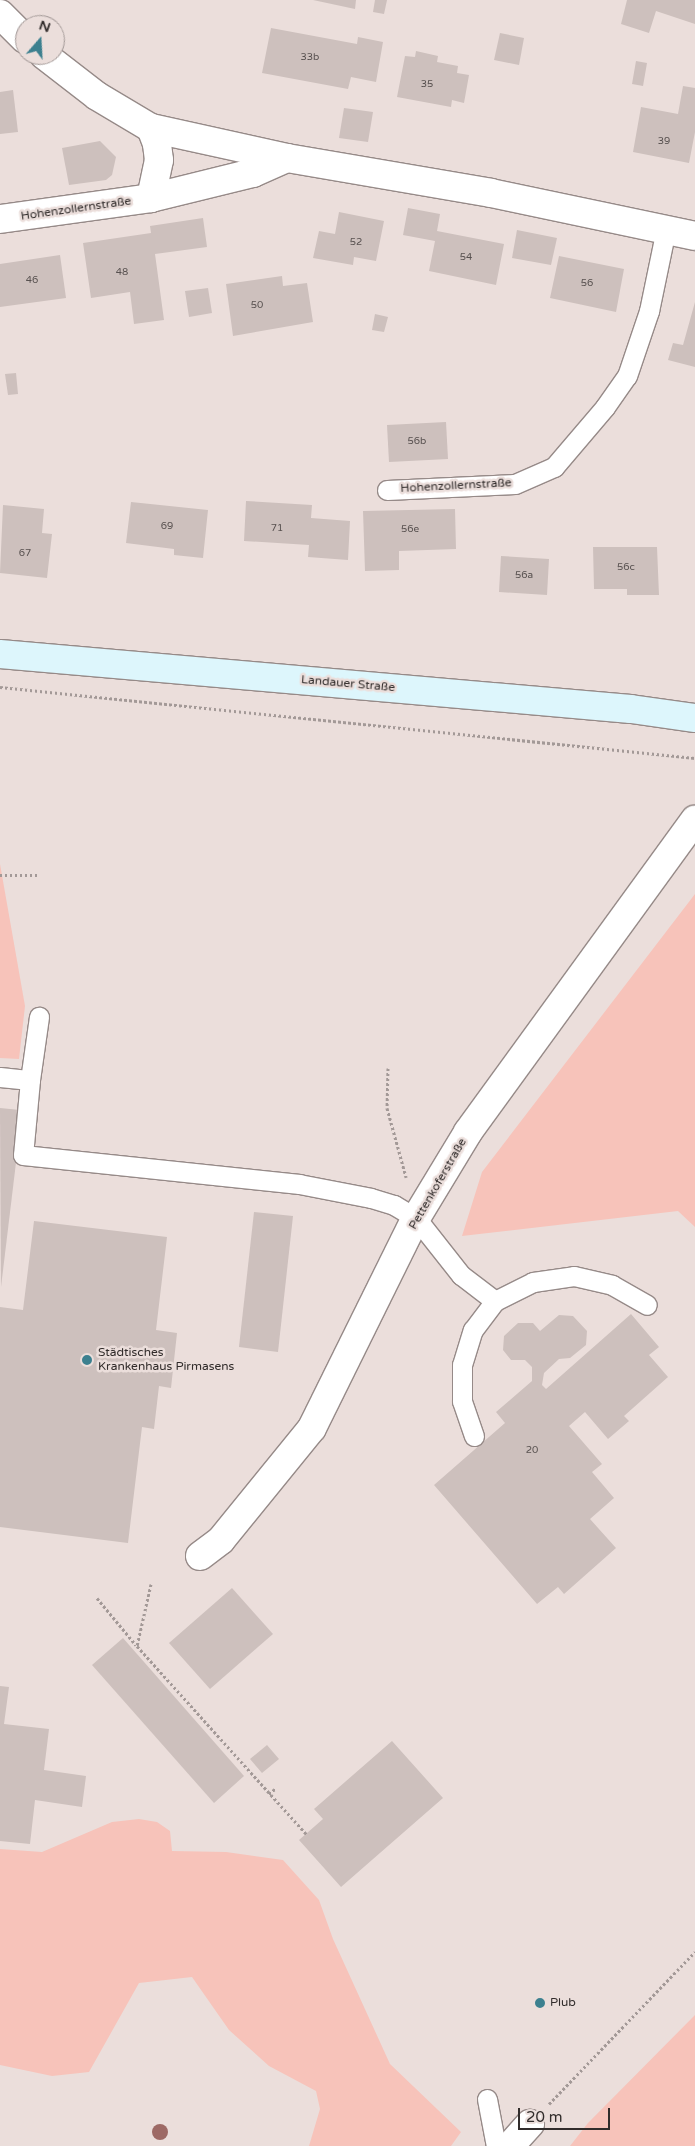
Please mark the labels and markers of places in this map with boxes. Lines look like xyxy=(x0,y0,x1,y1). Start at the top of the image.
place label: Städtisches Krankenhaus Pirmasens xyxy=(98,1346,234,1374)
marker: Städtisches Krankenhaus Pirmasens xyxy=(80,1353,94,1367)
place label: Plub xyxy=(550,1996,576,2010)
marker: Plub xyxy=(534,1997,546,2009)

